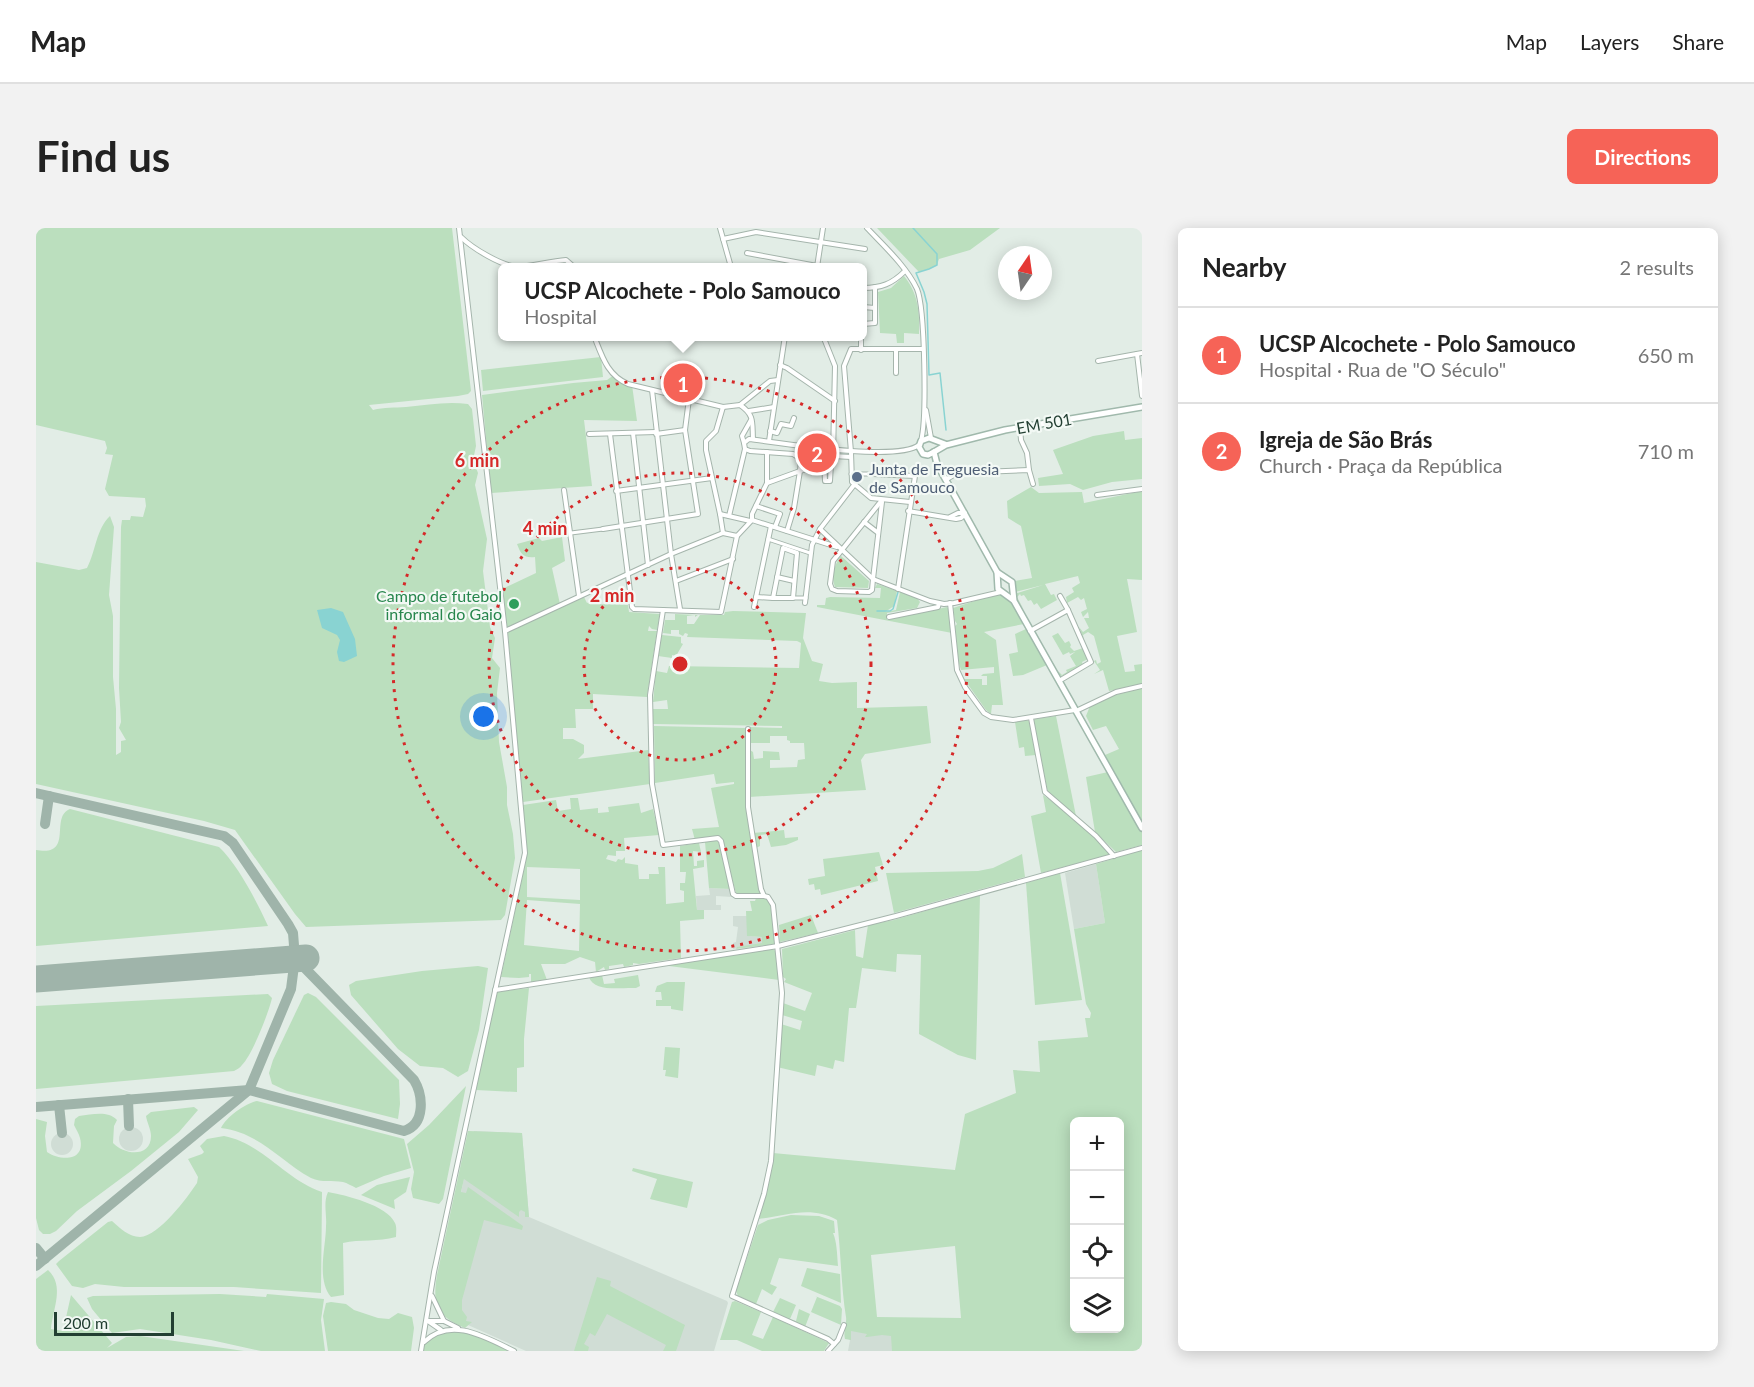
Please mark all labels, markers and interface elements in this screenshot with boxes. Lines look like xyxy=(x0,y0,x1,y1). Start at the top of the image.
text: Map xyxy=(30,24,86,58)
text: Map xyxy=(1506,29,1547,54)
text: Layers xyxy=(1580,29,1639,54)
text: Share xyxy=(1672,29,1724,54)
button: Directions xyxy=(1567,129,1718,184)
text: Find us xyxy=(36,131,170,181)
north arrow xyxy=(998,246,1052,300)
text: Nearby xyxy=(1202,251,1287,283)
text: 2 results xyxy=(1619,255,1694,279)
popup xyxy=(498,263,867,341)
text: UCSP Alcochete - Polo Samouco xyxy=(524,277,841,304)
text: Hospital xyxy=(524,304,597,328)
text: UCSP Alcochete - Polo Samouco xyxy=(1259,330,1576,357)
text: 1 xyxy=(1216,343,1227,367)
text: 650 m xyxy=(1638,343,1694,367)
text: Hospital · Rua de "O Século" xyxy=(1259,357,1506,381)
pin: 1 xyxy=(664,360,702,406)
street label: EM 501 xyxy=(1015,409,1073,437)
text: Igreja de São Brás xyxy=(1259,426,1432,453)
pin: 2 xyxy=(798,430,836,476)
text: 2 xyxy=(1216,439,1227,463)
text: 710 m xyxy=(1638,439,1694,463)
text: 6 min xyxy=(455,449,499,471)
text: Church · Praça da República xyxy=(1259,453,1502,477)
place label: Junta de Freguesia de Samouco xyxy=(869,459,999,496)
marker: Junta de Freguesia de Samouco xyxy=(850,470,864,484)
text: 4 min xyxy=(523,517,567,539)
text: 2 min xyxy=(590,584,634,606)
place label: Campo de futebol informal do Gaio xyxy=(376,586,502,623)
marker: Campo de futebol informal do Gaio xyxy=(507,597,521,611)
centre of rings xyxy=(670,654,690,674)
your location xyxy=(469,702,498,731)
map controls xyxy=(1070,1117,1124,1333)
button: + xyxy=(1070,1117,1124,1171)
button: − xyxy=(1070,1171,1124,1225)
button: locate xyxy=(1070,1225,1124,1279)
button: layers xyxy=(1070,1279,1124,1333)
scale bar xyxy=(54,1309,174,1336)
text: 200 m xyxy=(63,1313,108,1332)

